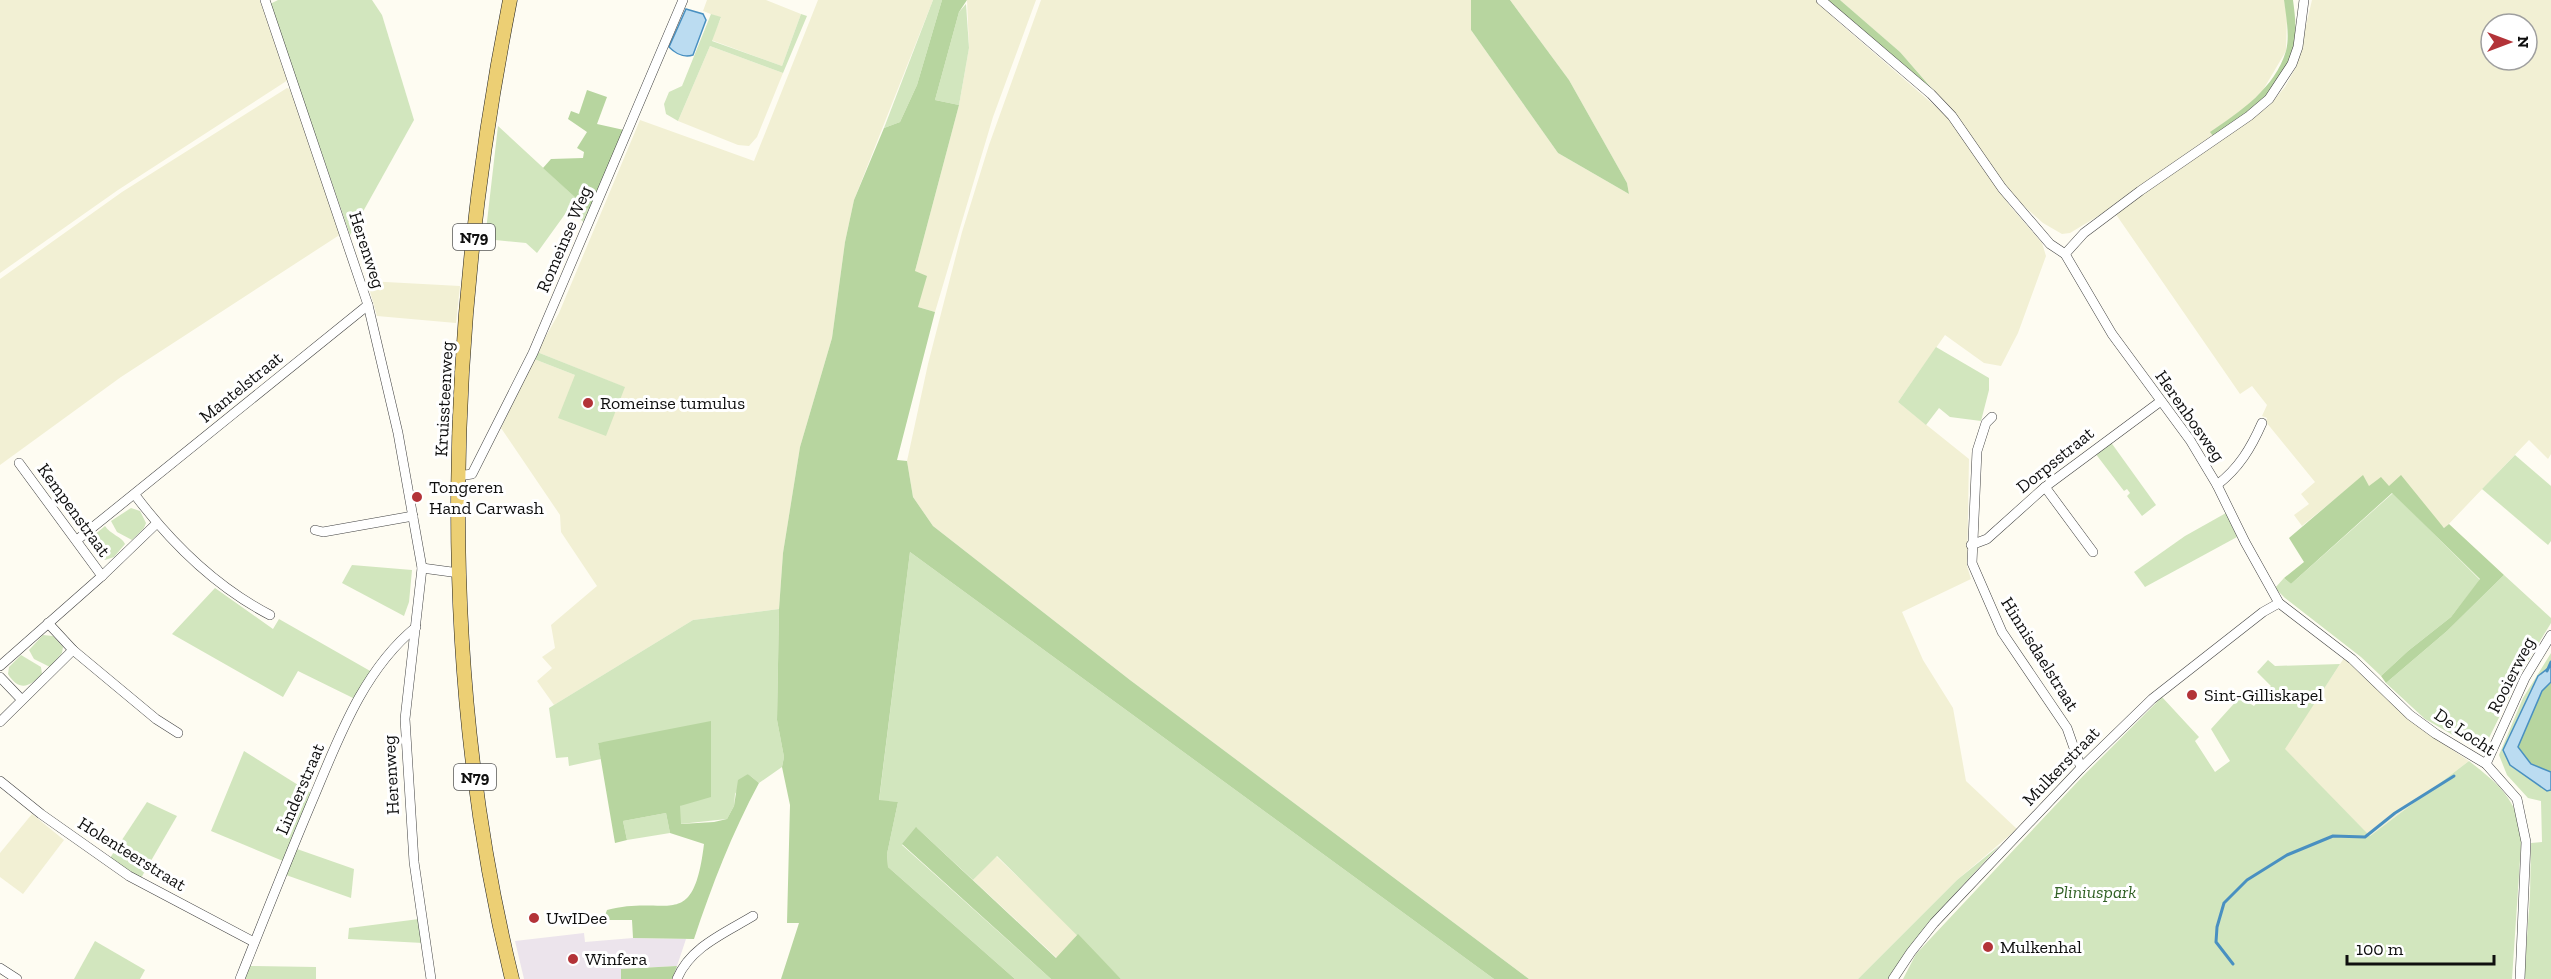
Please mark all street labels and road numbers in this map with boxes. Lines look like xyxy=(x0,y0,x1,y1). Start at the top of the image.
street label: Romeinse Weg xyxy=(532,182,596,296)
street label: Herenweg xyxy=(344,209,390,291)
road number: N79 xyxy=(453,224,495,250)
street label: Kruissteenweg xyxy=(430,341,458,457)
street label: Mantelstraat xyxy=(195,347,287,427)
street label: Herenbosweg xyxy=(2150,366,2230,466)
street label: Dorpsstraat xyxy=(2012,422,2098,498)
street label: Kempenstraat xyxy=(33,459,115,561)
street label: Hinnisdaelstraat xyxy=(1996,593,2084,715)
street label: Rooierweg xyxy=(2483,633,2540,717)
street label: De Locht xyxy=(2430,703,2500,761)
street label: Mulkerstraat xyxy=(2018,722,2104,810)
street label: Herenweg xyxy=(378,735,404,815)
street label: Linderstraat xyxy=(271,740,329,838)
road number: N79 xyxy=(454,764,496,790)
street label: Holenteerstraat xyxy=(74,812,190,896)

